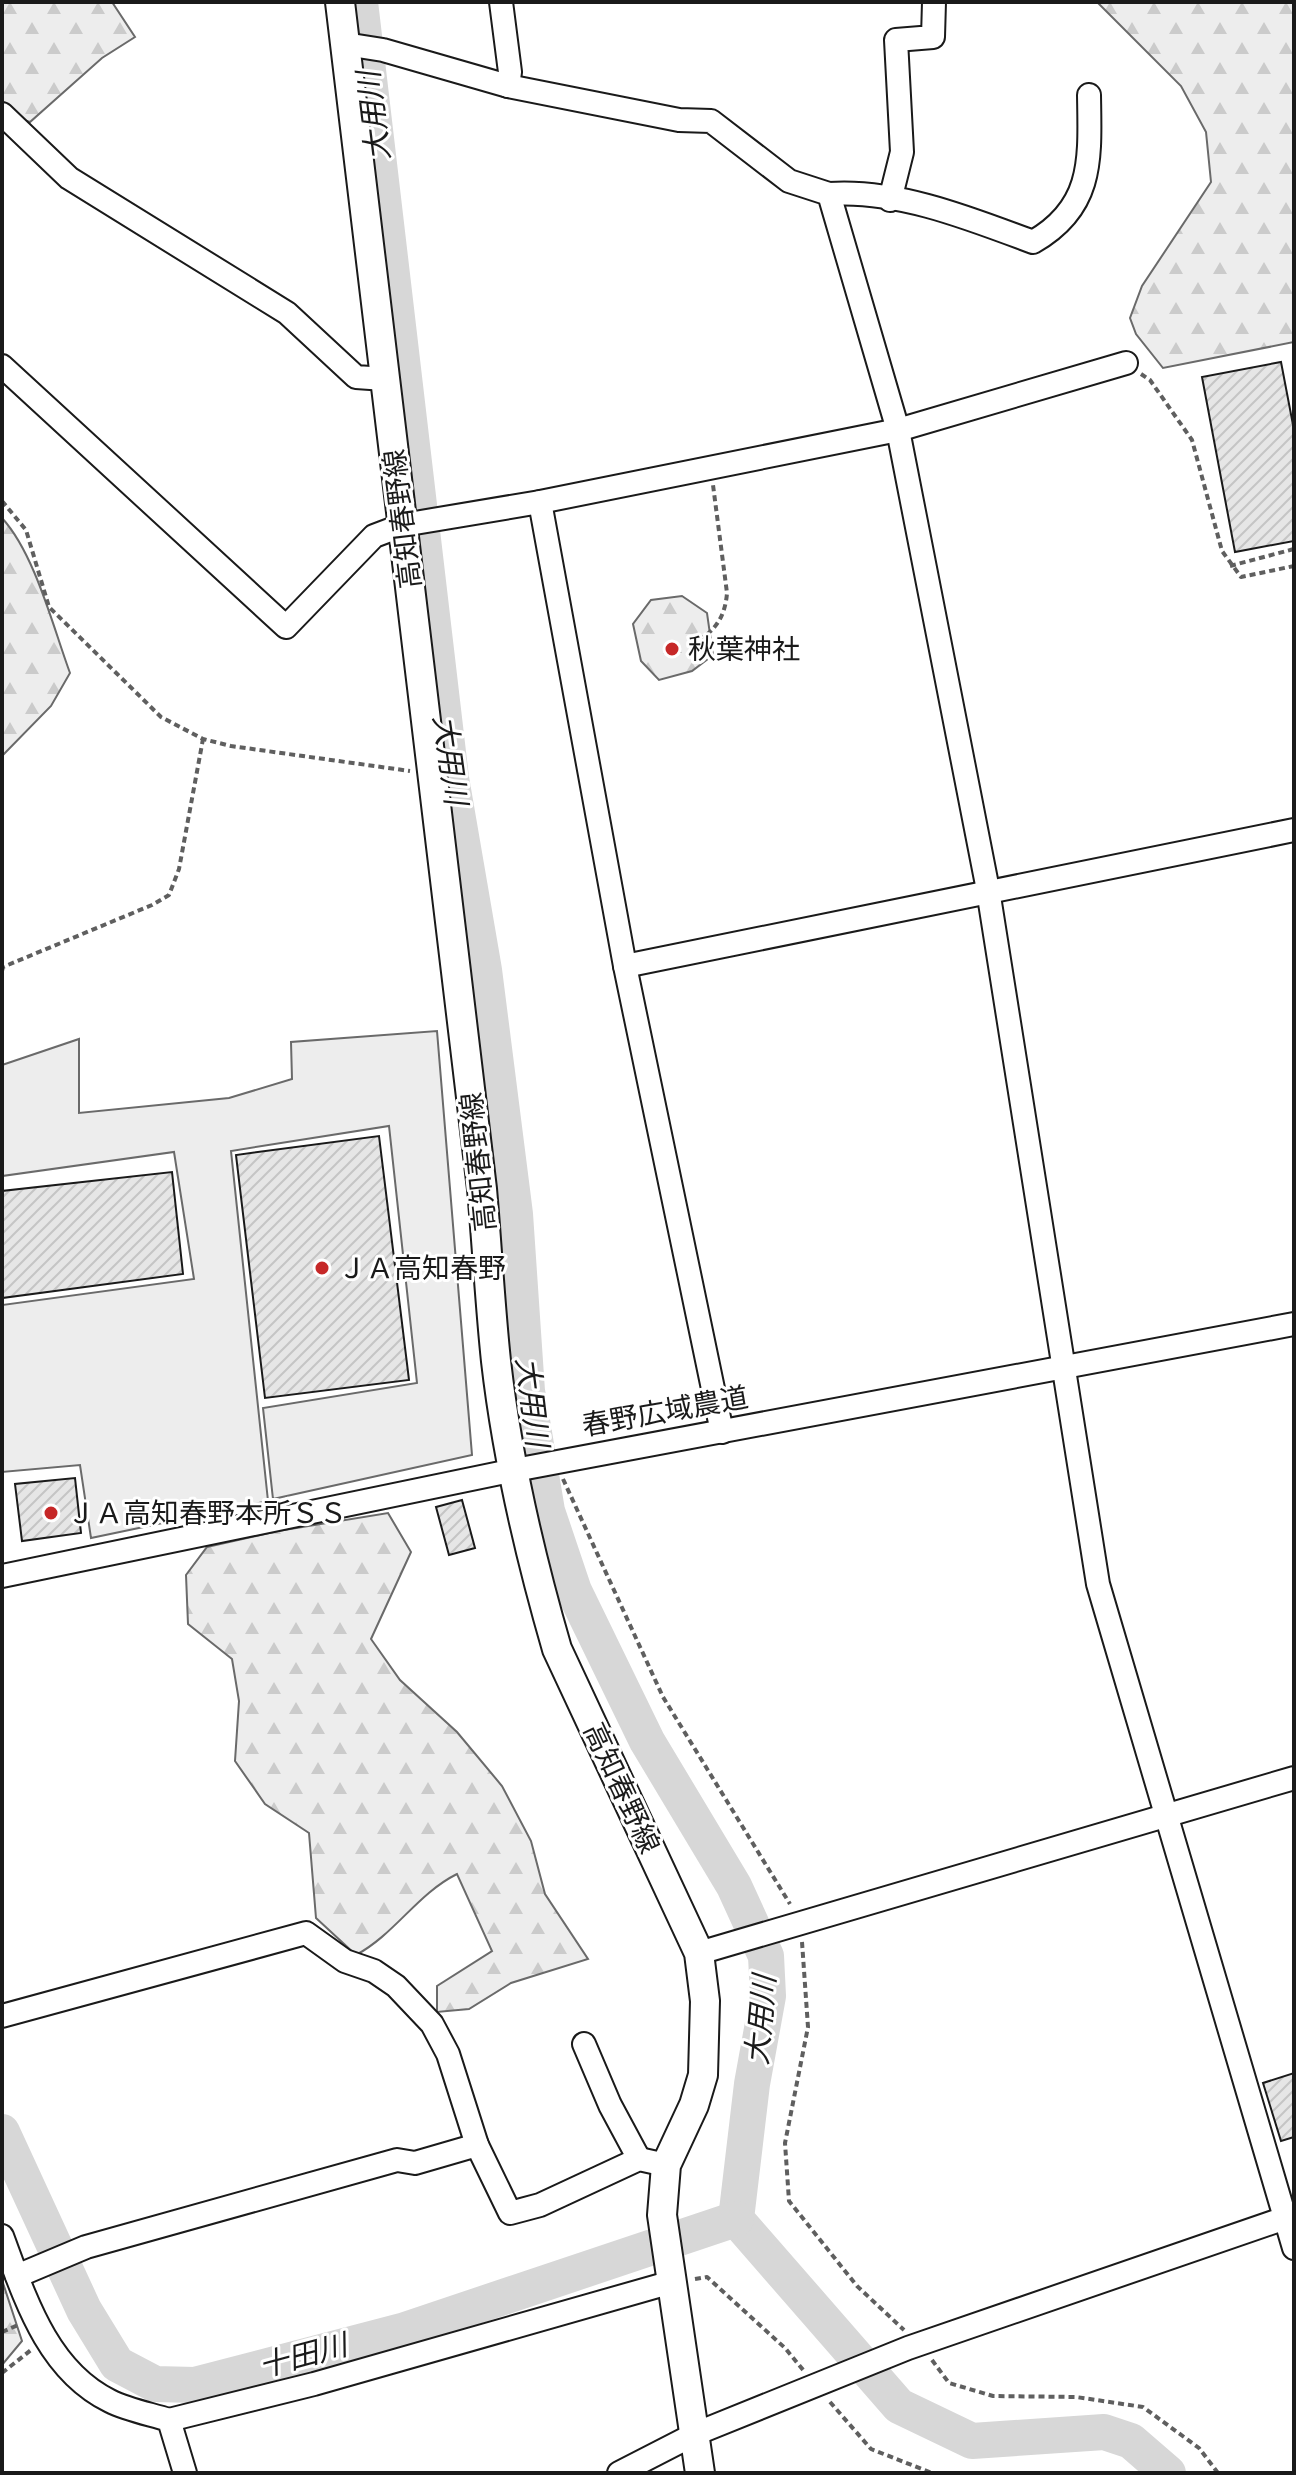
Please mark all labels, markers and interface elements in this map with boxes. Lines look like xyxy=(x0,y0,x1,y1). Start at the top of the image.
water label: 大用川 xyxy=(350,66,396,163)
street label: 高知春野線 xyxy=(378,447,427,590)
place label: 秋葉神社 xyxy=(688,633,800,666)
marker: 秋葉神社 xyxy=(663,640,681,658)
water label: 大用川 xyxy=(427,713,475,810)
street label: 高知春野線 xyxy=(455,1091,502,1233)
place label: ＪＡ高知春野 xyxy=(338,1252,506,1285)
marker: ＪＡ高知春野 xyxy=(313,1259,331,1277)
water label: 大用川 xyxy=(510,1355,556,1452)
street label: 春野広域農道 xyxy=(579,1381,751,1442)
place label: ＪＡ高知春野本所ＳＳ xyxy=(67,1497,347,1530)
marker: ＪＡ高知春野本所ＳＳ xyxy=(42,1504,60,1522)
street label: 高知春野線 xyxy=(577,1718,666,1859)
water label: 大用川 xyxy=(739,1971,782,2066)
water label: 十田川 xyxy=(255,2326,354,2384)

